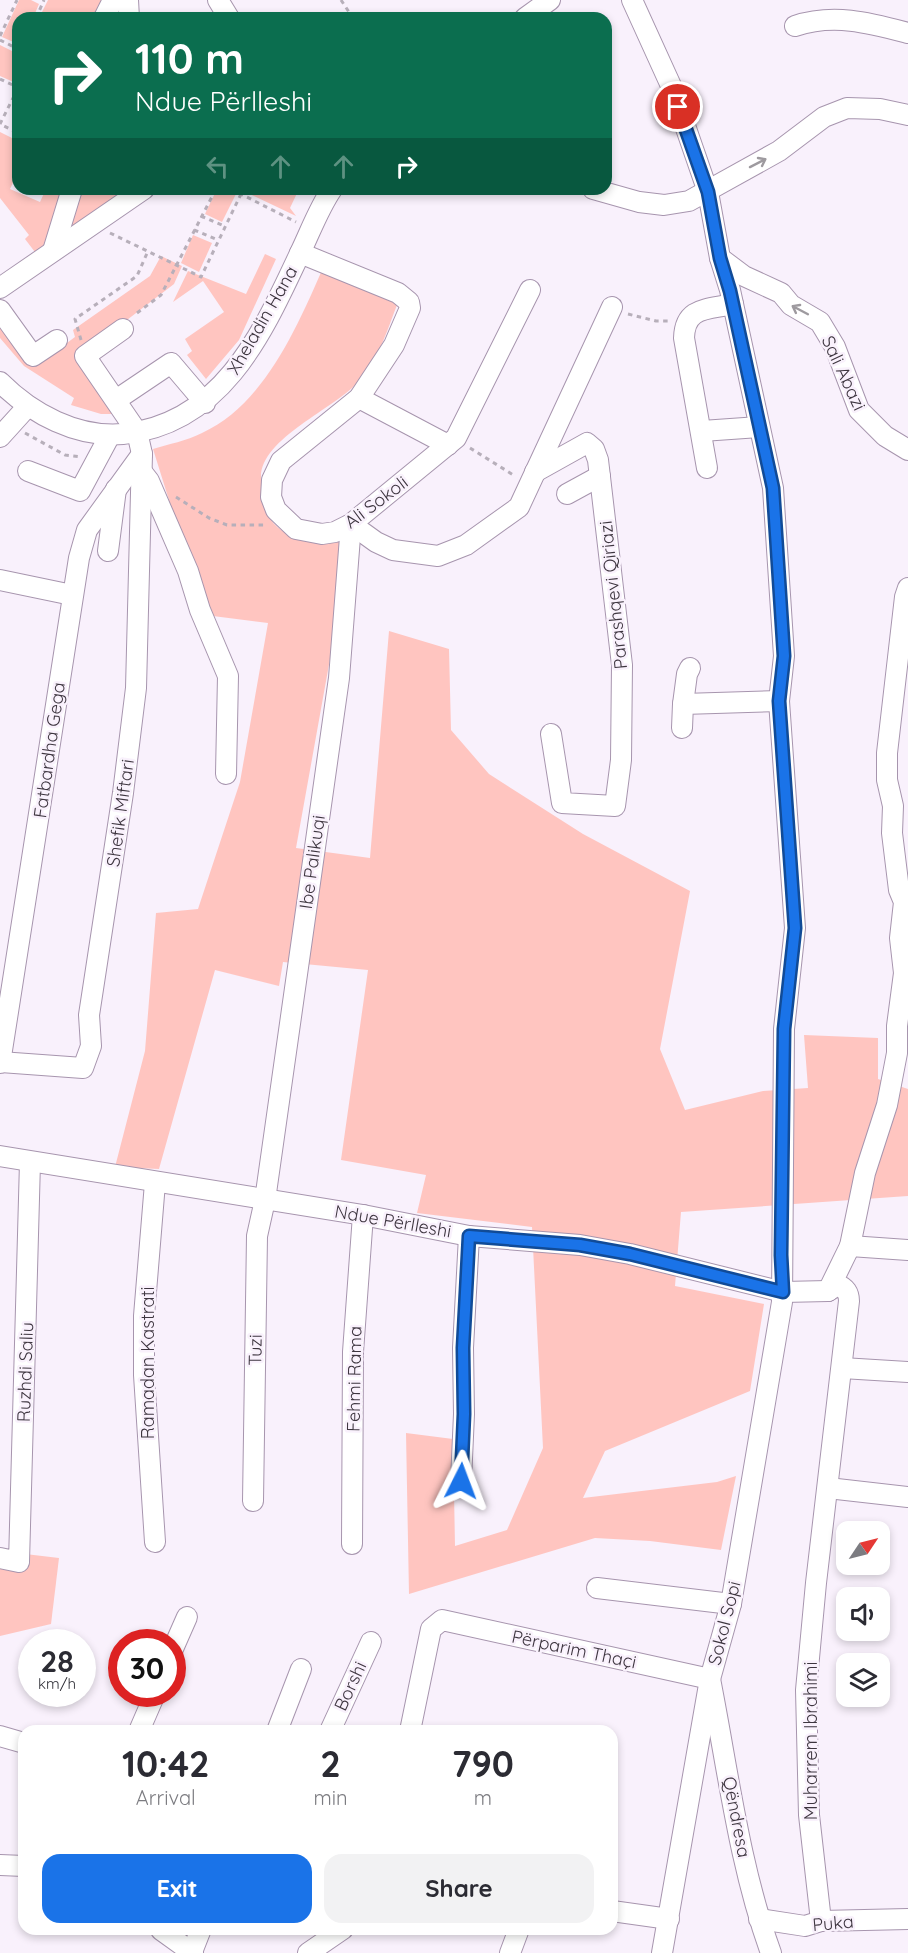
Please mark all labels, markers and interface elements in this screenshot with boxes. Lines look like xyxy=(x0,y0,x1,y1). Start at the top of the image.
text: 110 m xyxy=(135,32,244,85)
icon: right xyxy=(36,36,114,114)
pin xyxy=(652,81,703,132)
text: Ndue Përlleshi xyxy=(135,84,312,118)
icon: arrive xyxy=(661,90,694,123)
icon: left xyxy=(201,150,234,183)
icon: ahead xyxy=(264,150,297,183)
icon: ahead xyxy=(327,150,360,183)
icon: right xyxy=(390,150,423,183)
one-way arrow xyxy=(749,157,767,168)
street label: Xheladin Hana xyxy=(222,262,302,378)
one-way arrow xyxy=(791,303,809,315)
street label: Sali Abazi xyxy=(817,332,871,414)
street label: Ali Sokoli xyxy=(340,471,412,533)
street label: Parashqevi Qiriazi xyxy=(594,520,632,670)
street label: Fatbardha Gega xyxy=(28,681,70,819)
street label: Shefik Miftari xyxy=(101,758,139,868)
street label: Ibe Palikuqi xyxy=(294,814,330,910)
street label: Ndue Përlleshi xyxy=(333,1199,453,1243)
street label: Ramadan Kastrati xyxy=(136,1287,159,1439)
street label: Ruzhdi Saliu xyxy=(12,1322,38,1422)
street label: Fehmi Rama xyxy=(342,1326,366,1432)
street label: Tuzi xyxy=(243,1334,267,1366)
position arrow xyxy=(429,1449,493,1513)
north arrow xyxy=(836,1521,890,1575)
map controls xyxy=(836,1521,890,1707)
street label: Sokol Sopi xyxy=(702,1579,746,1667)
button: sound xyxy=(836,1587,890,1641)
street label: Përparim Thaçi xyxy=(510,1625,638,1673)
speed limit sign: 30 xyxy=(108,1629,186,1707)
text: 28 xyxy=(40,1642,74,1680)
button: layers xyxy=(836,1653,890,1707)
street label: Borshi xyxy=(329,1658,371,1714)
street label: Muharrem Ibrahimi xyxy=(799,1662,822,1820)
text: km/h xyxy=(38,1674,76,1693)
text: 10:42 xyxy=(122,1741,210,1786)
text: 2 xyxy=(320,1741,341,1786)
text: 790 xyxy=(452,1741,514,1786)
street label: Qëndresa xyxy=(718,1775,756,1859)
text: Arrival xyxy=(136,1785,196,1810)
text: min xyxy=(314,1785,348,1810)
text: m xyxy=(474,1785,492,1810)
button: Exit xyxy=(42,1854,312,1923)
button: Share xyxy=(324,1854,594,1923)
street label: Puka xyxy=(811,1910,855,1936)

